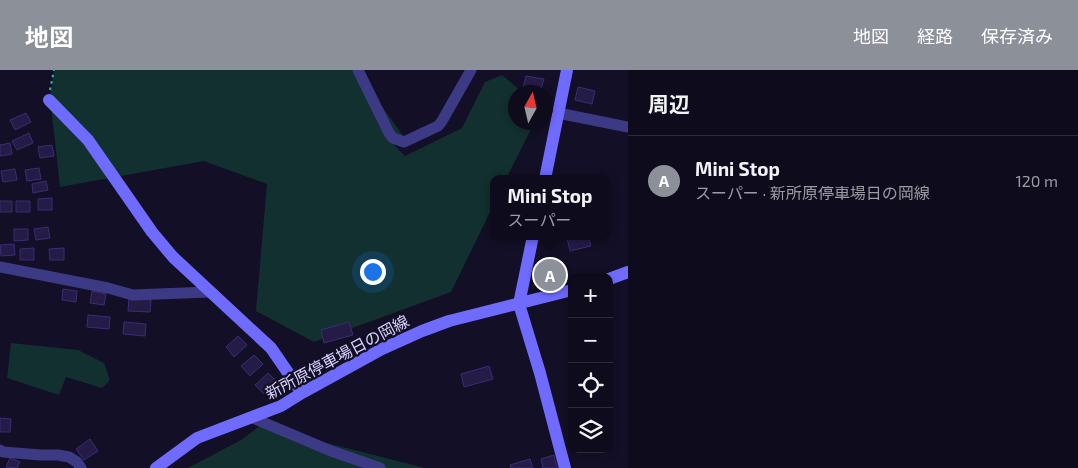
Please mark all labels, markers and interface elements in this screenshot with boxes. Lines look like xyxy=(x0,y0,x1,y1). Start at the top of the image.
text: 地図 xyxy=(25,22,73,51)
text: 地図 xyxy=(853,25,889,47)
text: 経路 xyxy=(917,25,953,47)
text: 保存済み xyxy=(981,25,1053,47)
north arrow xyxy=(508,85,553,130)
text: 周辺 xyxy=(648,91,690,116)
text: Mini Stop xyxy=(695,157,780,180)
text: A xyxy=(659,171,669,190)
text: 120 m xyxy=(1015,171,1058,190)
popup xyxy=(490,175,610,240)
text: スーパー · 新所原停車場日の岡線 xyxy=(695,183,930,202)
text: Mini Stop xyxy=(508,184,592,207)
text: スーパー xyxy=(508,210,571,229)
pin: A xyxy=(534,256,566,294)
your location xyxy=(360,259,386,285)
map controls xyxy=(568,273,613,453)
button: + xyxy=(568,273,613,318)
street label: 新所原停車場日の岡線 xyxy=(262,311,412,403)
button: − xyxy=(568,318,613,363)
button: locate xyxy=(568,363,613,408)
button: layers xyxy=(568,408,613,453)

